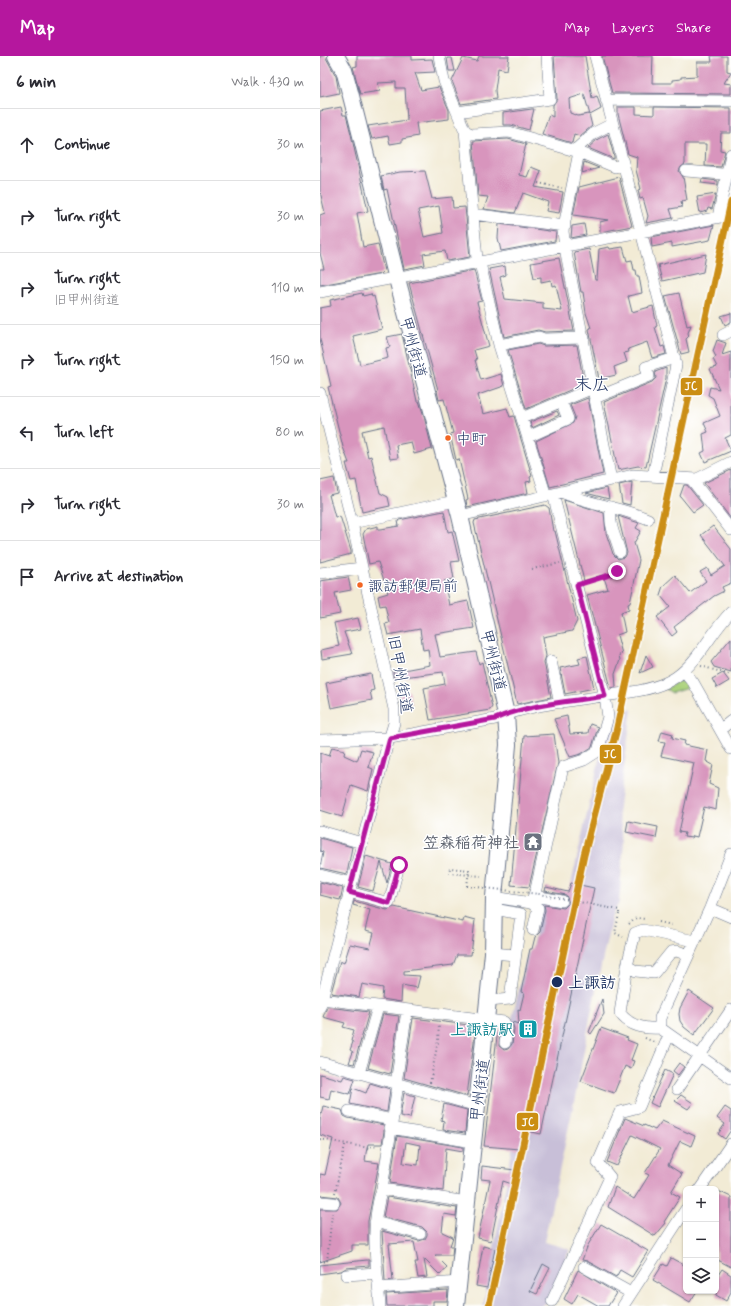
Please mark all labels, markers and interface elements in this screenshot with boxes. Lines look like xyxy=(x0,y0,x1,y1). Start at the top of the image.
text: Map xyxy=(20,16,55,41)
text: Map xyxy=(564,19,590,37)
text: Layers xyxy=(612,19,654,37)
text: Share xyxy=(676,19,711,37)
text: 6 min xyxy=(16,71,56,93)
text: Walk · 430 m xyxy=(231,74,304,91)
icon: ahead xyxy=(16,134,38,156)
text: Continue xyxy=(54,135,110,155)
text: 30 m xyxy=(277,136,304,153)
icon: right xyxy=(16,206,38,228)
text: Turn right xyxy=(54,207,121,227)
text: 30 m xyxy=(277,208,304,225)
text: Turn right xyxy=(54,269,121,289)
icon: right xyxy=(16,278,38,300)
text: 110 m xyxy=(271,280,304,297)
text: 旧甲州街道 xyxy=(54,292,119,309)
street label: 甲州街道 xyxy=(394,314,431,381)
icon: right xyxy=(16,350,38,372)
text: Turn right xyxy=(54,351,121,371)
text: 150 m xyxy=(270,352,304,369)
district label: 末広 xyxy=(574,373,610,397)
line badge: JC xyxy=(680,377,703,396)
text: JC xyxy=(685,380,698,394)
icon: left xyxy=(16,422,38,444)
text: Turn left xyxy=(54,423,114,443)
text: 80 m xyxy=(275,424,304,441)
place label: 中町 xyxy=(456,430,487,450)
marker: 中町 xyxy=(443,433,453,443)
icon: right xyxy=(16,494,38,516)
text: Turn right xyxy=(54,495,121,515)
text: 30 m xyxy=(277,496,304,513)
route end xyxy=(608,562,626,580)
icon: arrive xyxy=(16,566,38,588)
text: Arrive at destination xyxy=(54,567,183,587)
place label: 諏訪郵便局前 xyxy=(368,577,458,597)
marker: 諏訪郵便局前 xyxy=(355,580,365,590)
street label: 甲州街道 xyxy=(475,627,510,694)
street label: 旧甲州街道 xyxy=(382,633,417,715)
line badge: JC xyxy=(599,744,622,764)
text: JC xyxy=(604,748,617,762)
temple icon: 笠森稲荷神社 xyxy=(522,831,544,853)
place label: 笠森稲荷神社 xyxy=(423,833,519,854)
route start xyxy=(390,856,408,874)
place label: 上諏訪 xyxy=(568,973,616,994)
marker: 上諏訪 xyxy=(550,975,564,989)
building icon: 上諏訪駅 xyxy=(517,1018,539,1040)
place label: 上諏訪駅 xyxy=(450,1020,514,1041)
street label: 甲州街道 xyxy=(466,1057,495,1123)
line badge: JC xyxy=(516,1112,539,1131)
text: JC xyxy=(522,1116,535,1130)
map controls xyxy=(683,1186,719,1294)
button: + xyxy=(683,1186,719,1222)
button: − xyxy=(683,1222,719,1258)
button: layers xyxy=(683,1258,719,1294)

